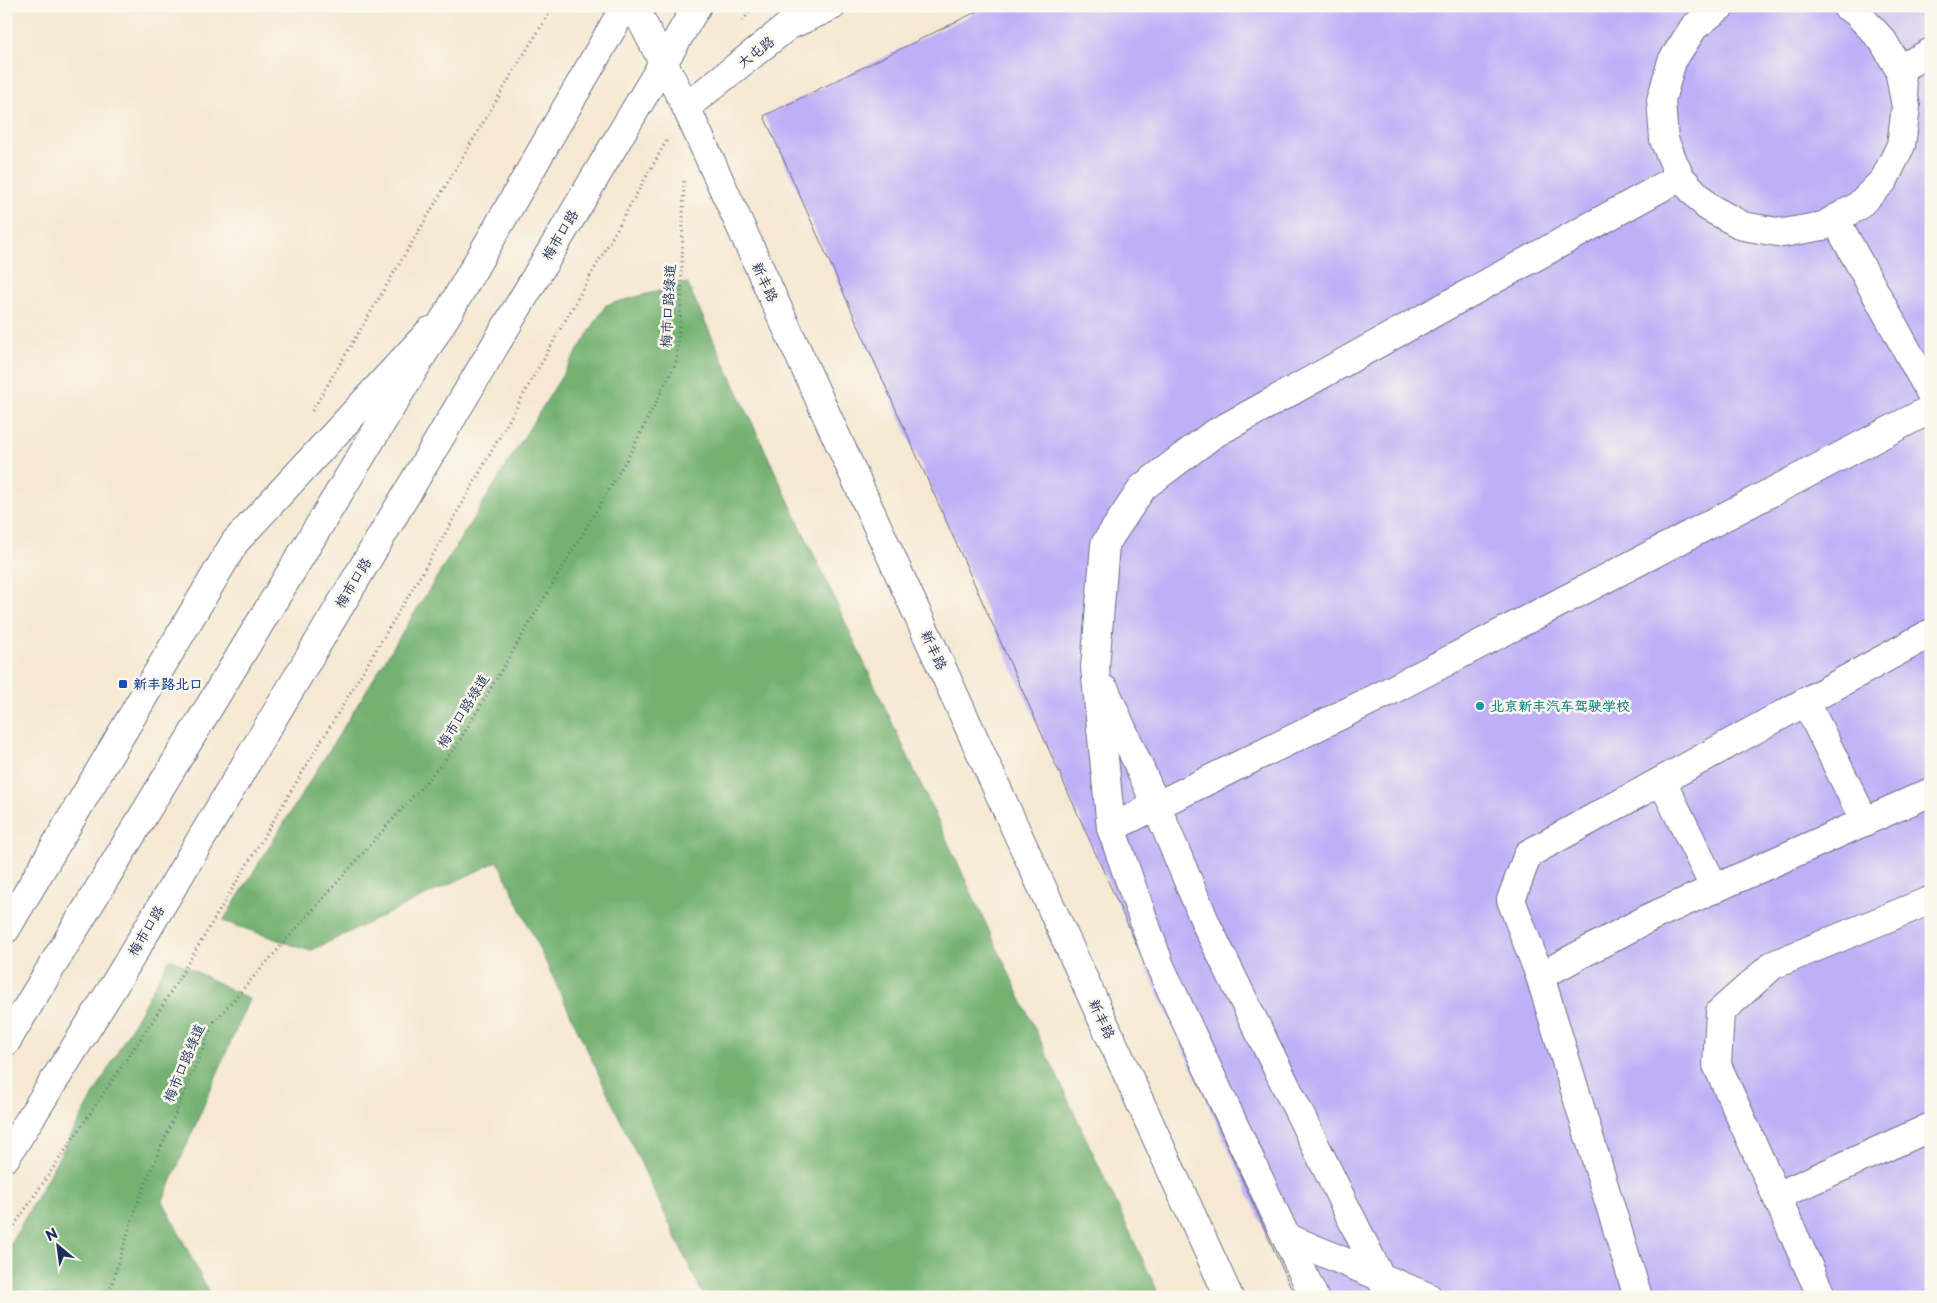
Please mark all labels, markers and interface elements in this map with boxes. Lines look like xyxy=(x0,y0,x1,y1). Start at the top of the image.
street label: 大屯路 xyxy=(733,30,779,73)
street label: 梅市口路 xyxy=(536,205,583,264)
street label: 新丰路 xyxy=(747,258,784,305)
street label: 梅市口路绿道 xyxy=(655,263,680,348)
street label: 梅市口路 xyxy=(329,553,376,612)
street label: 新丰路 xyxy=(916,626,953,673)
street label: 梅市口路绿道 xyxy=(431,670,494,752)
place label: 新丰路北口 xyxy=(133,673,203,694)
marker: 新丰路北口 xyxy=(117,678,129,690)
place label: 北京新丰汽车驾驶学校 xyxy=(1490,695,1630,716)
marker: 北京新丰汽车驾驶学校 xyxy=(1474,700,1486,712)
street label: 梅市口路 xyxy=(122,901,169,960)
street label: 新丰路 xyxy=(1084,995,1121,1042)
street label: 梅市口路绿道 xyxy=(157,1020,210,1106)
north arrow xyxy=(32,1220,82,1270)
text: N xyxy=(42,1222,61,1246)

